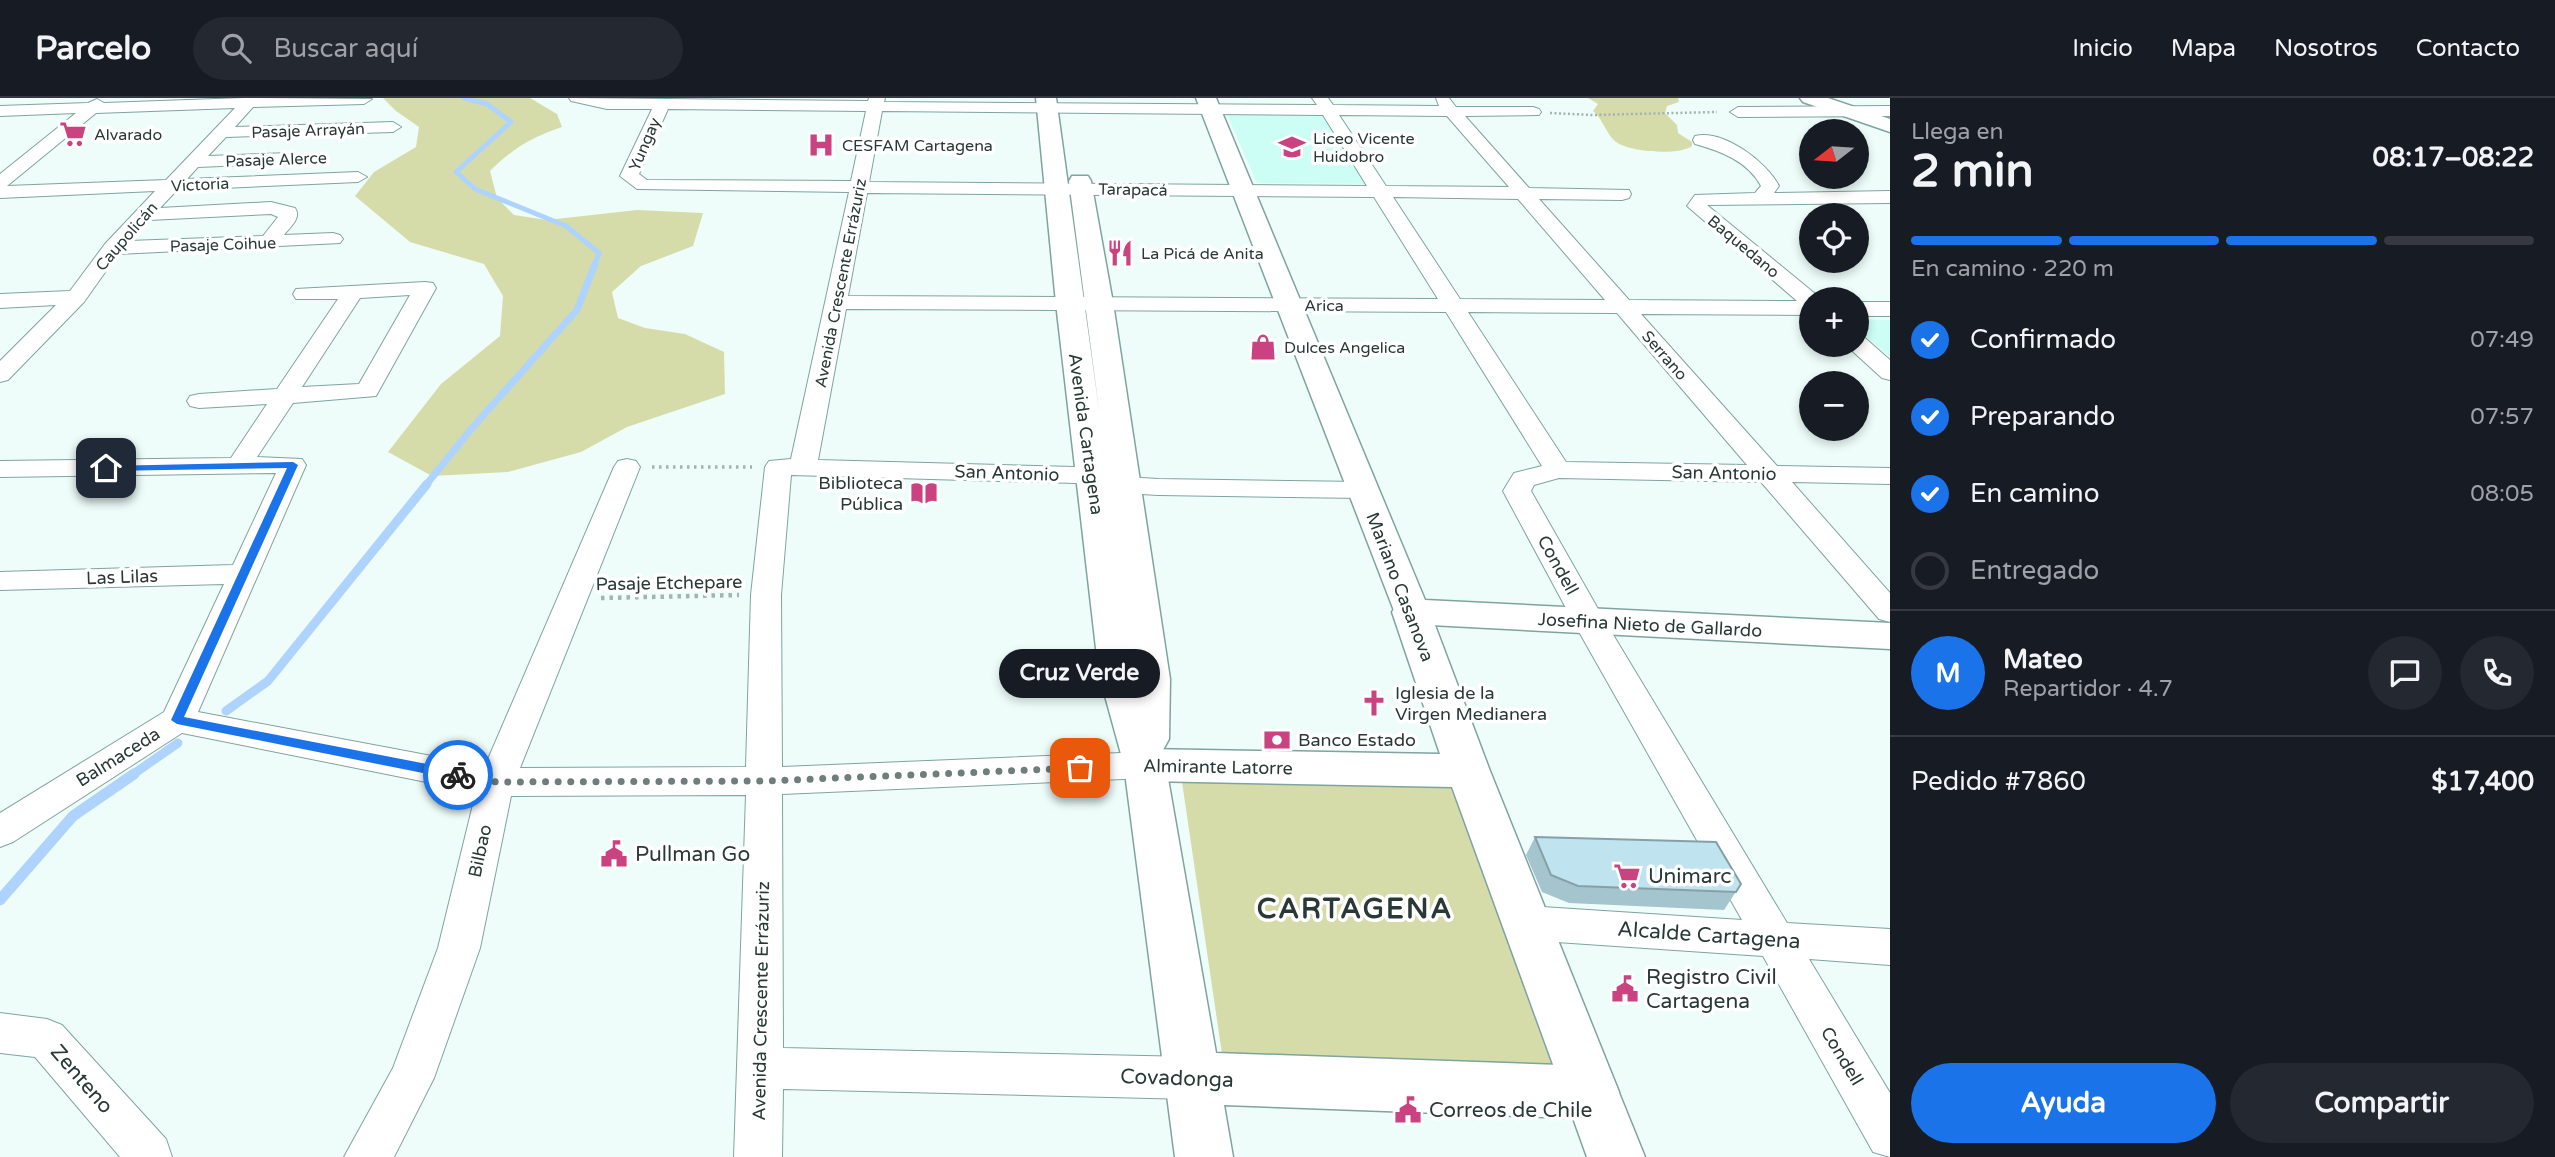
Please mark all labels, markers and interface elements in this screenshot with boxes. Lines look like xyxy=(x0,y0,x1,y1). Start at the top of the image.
search box xyxy=(193,17,683,80)
text: Parcelo xyxy=(35,29,151,68)
icon: search xyxy=(217,29,255,67)
text: Buscar aquí xyxy=(273,33,418,64)
text: Inicio xyxy=(2072,34,2133,63)
text: Mapa xyxy=(2171,34,2236,63)
text: Nosotros xyxy=(2274,34,2378,63)
text: Contacto xyxy=(2416,34,2520,63)
street label: Yungay xyxy=(625,114,665,174)
text: Llega en xyxy=(1911,118,2003,146)
supermarket icon: Alvarado xyxy=(58,119,88,149)
street label: Pasaje Arrayán xyxy=(251,119,365,143)
north arrow xyxy=(1799,119,1869,189)
map controls xyxy=(1799,119,1869,441)
place label: Alvarado xyxy=(94,125,162,145)
place label: Liceo Vicente Huidobro xyxy=(1313,129,1415,167)
hospital icon: CESFAM Cartagena xyxy=(806,130,836,160)
school or university icon: Liceo Vicente Huidobro xyxy=(1277,132,1307,162)
place label: CESFAM Cartagena xyxy=(842,136,993,156)
text: 08:17–08:22 xyxy=(2373,142,2534,173)
text: 2 min xyxy=(1911,144,2034,199)
street label: Pasaje Alerce xyxy=(225,148,327,172)
street label: Victoria xyxy=(170,173,230,197)
street label: Avenida Crescente Errázuriz xyxy=(811,177,871,390)
street label: Tarapacá xyxy=(1098,179,1168,201)
street label: Caupolicán xyxy=(91,198,162,275)
button: locate xyxy=(1799,203,1869,273)
street label: Baquedano xyxy=(1703,211,1783,283)
street label: Pasaje Coihue xyxy=(170,233,277,257)
restaurant icon: La Picá de Anita xyxy=(1105,238,1135,268)
place label: La Picá de Anita xyxy=(1141,244,1264,264)
text: En camino · 220 m xyxy=(1911,255,2114,283)
button: + xyxy=(1799,287,1869,357)
street label: Arica xyxy=(1304,296,1344,316)
icon: check xyxy=(1911,321,1949,359)
text: Confirmado xyxy=(1970,324,2116,355)
text: 07:49 xyxy=(2470,326,2534,354)
street label: Serrano xyxy=(1637,327,1691,385)
shop icon: Dulces Angelica xyxy=(1248,332,1278,362)
place label: Dulces Angelica xyxy=(1284,338,1405,358)
street label: Avenida Cartagena xyxy=(1064,352,1108,516)
button: − xyxy=(1799,371,1869,441)
icon: check xyxy=(1911,398,1949,436)
text: Preparando xyxy=(1970,401,2115,432)
text: 07:57 xyxy=(2470,403,2534,431)
pin xyxy=(76,438,136,498)
icon: home xyxy=(87,449,125,487)
street label: San Antonio xyxy=(954,460,1060,486)
street label: San Antonio xyxy=(1671,461,1777,485)
place label: Biblioteca Pública xyxy=(818,472,903,515)
icon: check xyxy=(1911,475,1949,513)
library icon: Biblioteca Pública xyxy=(909,478,939,508)
text: En camino xyxy=(1970,478,2099,509)
text: 08:05 xyxy=(2470,480,2534,508)
street label: Mariano Casanova xyxy=(1361,509,1439,665)
street label: Condell xyxy=(1533,531,1583,599)
text: Entregado xyxy=(1970,555,2099,586)
street label: Las Lilas xyxy=(86,565,158,589)
street label: Pasaje Etchepare xyxy=(595,571,743,595)
street label: Josefina Nieto de Gallardo xyxy=(1537,608,1763,642)
button: chat xyxy=(2368,636,2442,710)
button: phone xyxy=(2460,636,2534,710)
text: Mateo xyxy=(2003,644,2083,675)
callout: Cruz Verde xyxy=(1000,649,1160,698)
text: M xyxy=(1935,658,1961,689)
text: Cruz Verde xyxy=(1020,659,1139,687)
text: Repartidor · 4.7 xyxy=(2003,675,2173,703)
place label: Iglesia de la Virgen Medianera xyxy=(1395,682,1547,725)
church icon: Iglesia de la Virgen Medianera xyxy=(1359,688,1389,718)
street label: Balmaceda xyxy=(72,723,164,791)
bank icon: Banco Estado xyxy=(1262,725,1292,755)
place label: Banco Estado xyxy=(1298,729,1416,751)
pin xyxy=(1050,738,1110,798)
courier xyxy=(423,740,493,810)
icon: bag xyxy=(1061,749,1099,787)
street label: Almirante Latorre xyxy=(1143,755,1293,779)
icon: bike xyxy=(439,756,477,794)
text: Pedido #7860 xyxy=(1911,766,2086,797)
text: $17,400 xyxy=(2431,766,2534,797)
street label: Bilbao xyxy=(464,822,496,880)
public building icon: Pullman Go xyxy=(599,839,629,869)
place label: Pullman Go xyxy=(635,842,750,867)
supermarket icon: Unimarc xyxy=(1612,861,1642,891)
place label: Unimarc xyxy=(1648,864,1732,889)
street label: Avenida Crescente Errázuriz xyxy=(748,881,774,1121)
district label: CARTAGENA xyxy=(1257,892,1453,926)
street label: Alcalde Cartagena xyxy=(1617,917,1801,954)
place label: Registro Civil Cartagena xyxy=(1646,965,1777,1014)
public building icon: Registro Civil Cartagena xyxy=(1610,974,1640,1004)
street label: Condell xyxy=(1816,1023,1868,1089)
street label: Zenteno xyxy=(45,1040,118,1119)
button: Ayuda xyxy=(1911,1063,2216,1143)
button: Compartir xyxy=(2230,1063,2534,1143)
street label: Covadonga xyxy=(1120,1064,1234,1093)
public building icon: Correos de Chile xyxy=(1393,1095,1423,1125)
place label: Correos de Chile xyxy=(1429,1098,1592,1123)

